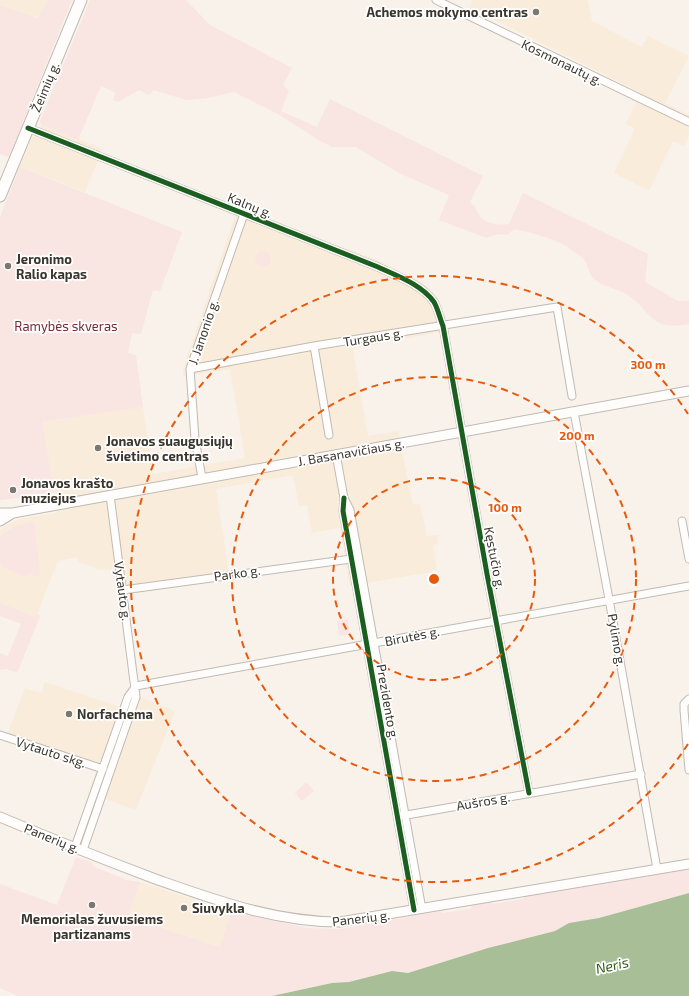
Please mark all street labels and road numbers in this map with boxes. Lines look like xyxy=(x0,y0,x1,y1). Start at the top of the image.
street label: Kosmonautų g. xyxy=(519,36,605,88)
street label: Žeimių g. xyxy=(27,60,63,114)
street label: Kalnų g. xyxy=(225,189,275,221)
street label: J. Janonio g. xyxy=(184,297,222,367)
street label: Turgaus g. xyxy=(342,324,404,350)
street label: J. Basanavičiaus g. xyxy=(296,435,406,469)
street label: Kęstučio g. xyxy=(481,525,509,591)
street label: Vytauto g. xyxy=(111,560,135,622)
street label: Parko g. xyxy=(213,562,261,584)
street label: Pylimo g. xyxy=(604,612,630,668)
street label: Birutės g. xyxy=(383,623,441,649)
street label: Prezidento g. xyxy=(373,663,403,741)
street label: Vytauto skg. xyxy=(14,733,88,771)
street label: Aušros g. xyxy=(455,788,511,814)
street label: Panerių g. xyxy=(22,820,82,856)
street label: Panerių g. xyxy=(331,907,391,929)

